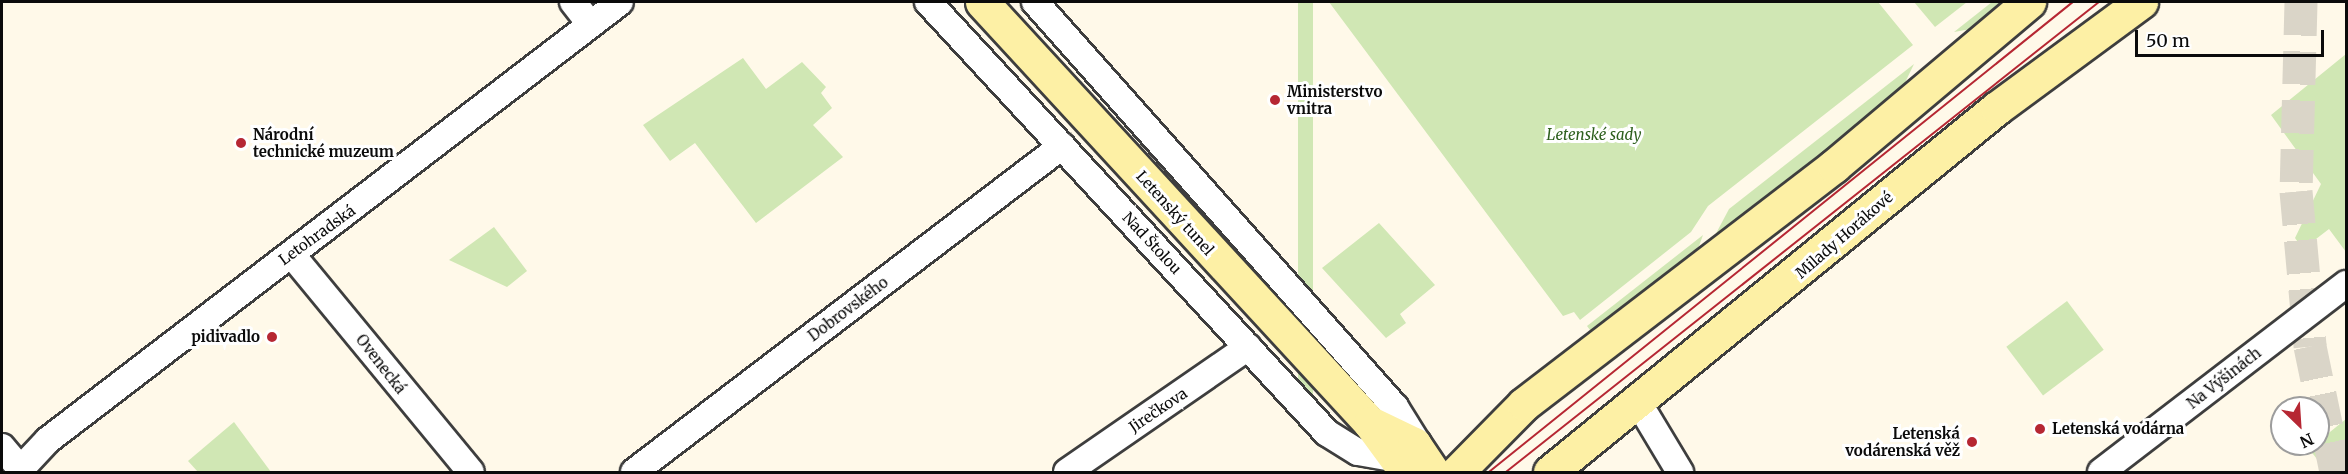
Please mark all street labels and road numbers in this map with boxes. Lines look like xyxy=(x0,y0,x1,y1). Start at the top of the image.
street label: Letenský tunel xyxy=(1132,167,1218,259)
street label: Milady Horákové xyxy=(1792,188,1896,282)
street label: Letohradská xyxy=(275,201,359,269)
street label: Nad Štolou xyxy=(1119,208,1185,278)
street label: Dobrovského xyxy=(804,273,892,345)
street label: Ovenecká xyxy=(352,331,410,397)
street label: Na Výšinách xyxy=(2184,344,2264,412)
street label: Jirečkova xyxy=(1126,384,1190,436)

